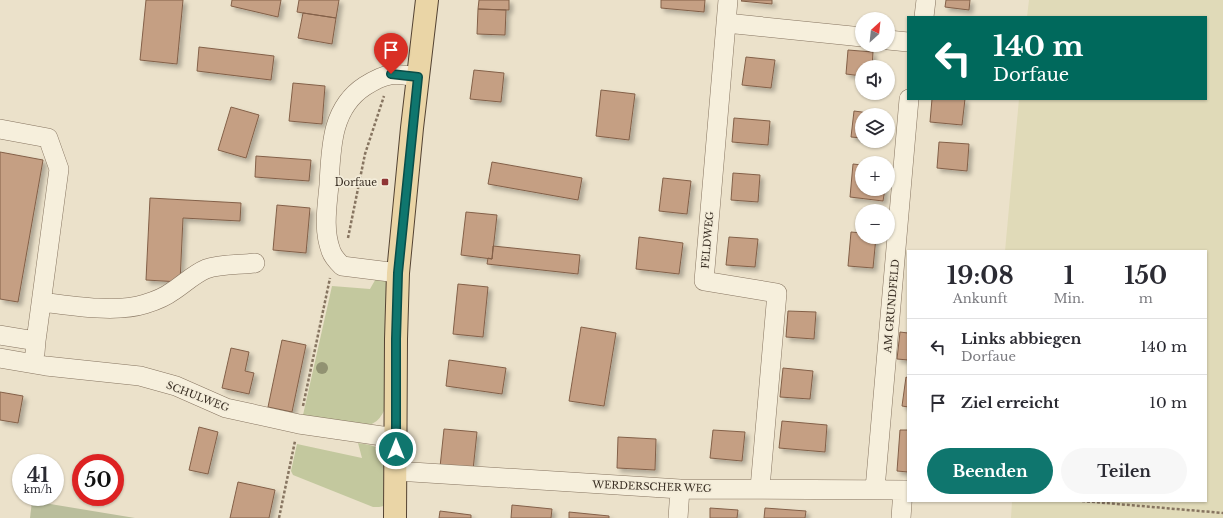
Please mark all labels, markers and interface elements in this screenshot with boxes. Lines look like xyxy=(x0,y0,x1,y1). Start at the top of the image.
north arrow xyxy=(855,12,895,52)
map controls xyxy=(855,12,895,244)
text: 140 m xyxy=(993,29,1083,64)
icon: left xyxy=(927,32,979,84)
pin xyxy=(374,33,408,74)
icon: arrive xyxy=(380,39,402,61)
button: sound xyxy=(855,60,895,100)
text: Dorfaue xyxy=(993,64,1069,86)
button: layers xyxy=(855,108,895,148)
button: + xyxy=(855,156,895,196)
place label: Dorfaue xyxy=(335,176,377,189)
marker: Dorfaue xyxy=(380,177,390,187)
button: − xyxy=(855,204,895,244)
street label: FELDWEG xyxy=(699,211,717,269)
street label: AM GRUNDFELD xyxy=(881,258,902,355)
text: 19:08 xyxy=(947,261,1014,290)
text: 1 xyxy=(1064,261,1074,290)
text: 150 xyxy=(1124,261,1167,290)
text: Ankunft xyxy=(953,290,1008,307)
text: Min. xyxy=(1053,290,1084,307)
text: m xyxy=(1139,290,1153,307)
text: Links abbiegen xyxy=(961,329,1081,348)
icon: left xyxy=(927,336,949,358)
text: 140 m xyxy=(1140,337,1187,356)
text: Dorfaue xyxy=(961,348,1016,365)
street label: SCHULWEG xyxy=(164,378,231,415)
icon: arrive xyxy=(927,392,949,414)
text: Ziel erreicht xyxy=(961,393,1059,412)
text: 10 m xyxy=(1149,393,1187,412)
position arrow xyxy=(375,428,417,470)
button: Beenden xyxy=(927,448,1053,494)
button: Teilen xyxy=(1061,448,1187,494)
speed limit sign: 50 xyxy=(72,454,124,506)
text: 41 xyxy=(27,463,49,487)
street label: WERDERSCHER WEG xyxy=(591,478,712,495)
text: km/h xyxy=(24,483,52,496)

